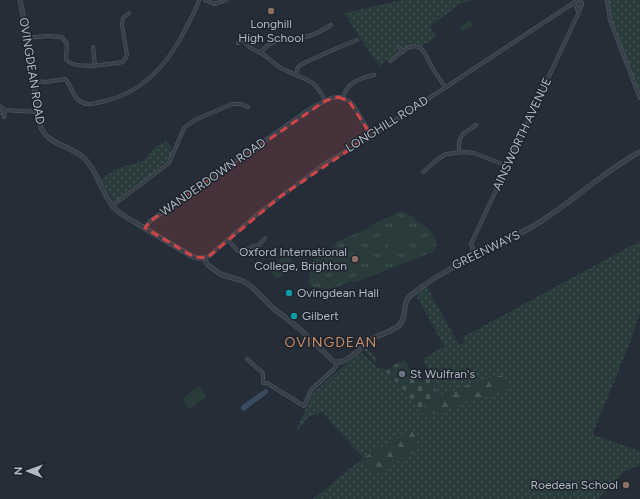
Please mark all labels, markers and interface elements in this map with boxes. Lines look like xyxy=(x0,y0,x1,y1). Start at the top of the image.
marker: Longhill High School xyxy=(266,6,276,16)
street label: OVINGDEAN ROAD xyxy=(17,17,47,125)
place label: Longhill High School xyxy=(238,17,304,45)
street label: AINSWORTH AVENUE xyxy=(490,75,554,193)
street label: LONGHILL ROAD xyxy=(343,93,431,155)
street label: WANDERDOWN ROAD xyxy=(157,135,269,219)
street label: GREENWAYS xyxy=(450,228,522,272)
place label: Oxford International College, Brighton xyxy=(239,245,347,273)
marker: Oxford International College, Brighton xyxy=(350,254,360,264)
place label: Ovingdean Hall xyxy=(297,286,379,300)
marker: Ovingdean Hall xyxy=(284,288,294,298)
place label: Gilbert xyxy=(302,309,339,323)
marker: Gilbert xyxy=(289,311,299,321)
district label: OVINGDEAN xyxy=(285,334,377,351)
place label: St Wulfran's xyxy=(410,367,475,381)
marker: St Wulfran's xyxy=(397,369,407,379)
north arrow xyxy=(8,451,48,491)
text: N xyxy=(12,466,25,475)
place label: Roedean School xyxy=(530,478,618,492)
marker: Roedean School xyxy=(621,480,631,490)

